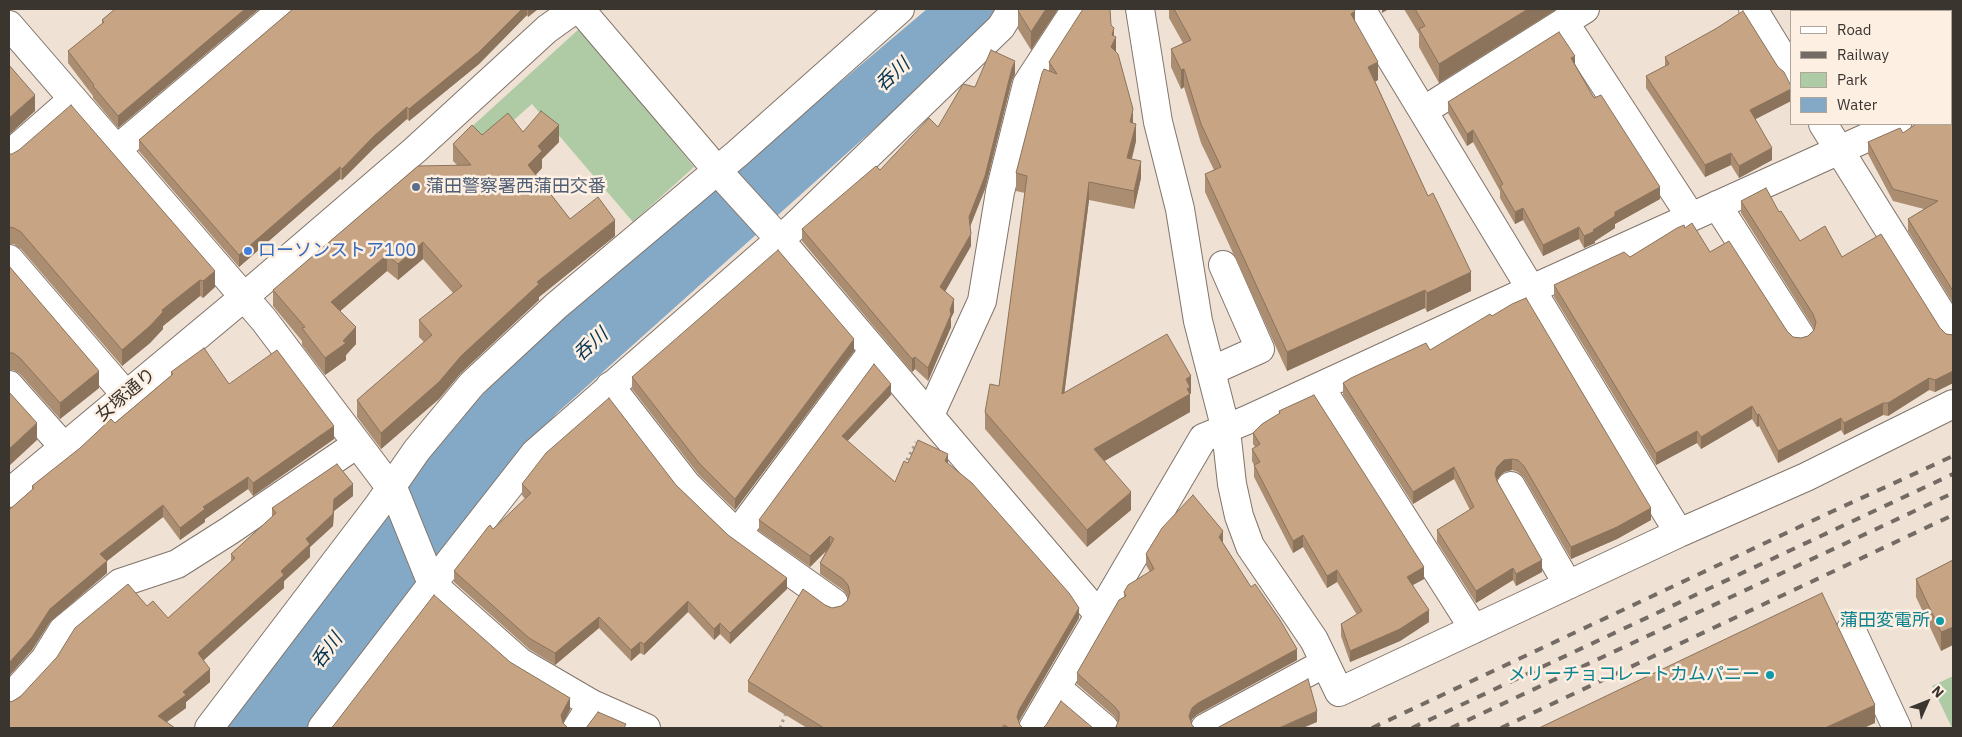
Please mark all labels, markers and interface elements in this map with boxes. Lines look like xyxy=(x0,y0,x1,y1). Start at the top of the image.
legend xyxy=(1790,10,1952,125)
text: Road xyxy=(1837,20,1872,39)
text: Railway xyxy=(1837,45,1889,64)
water label: 呑川 xyxy=(871,54,915,96)
text: Park xyxy=(1837,70,1867,89)
text: Water xyxy=(1837,95,1877,114)
place label: 蒲田警察署西蒲田交番 xyxy=(426,176,606,198)
marker: 蒲田警察署西蒲田交番 xyxy=(410,181,422,193)
place label: ローソンストア100 xyxy=(258,240,416,262)
marker: ローソンストア100 xyxy=(242,245,254,257)
water label: 呑川 xyxy=(569,324,613,366)
street label: 女塚通り xyxy=(91,364,161,426)
place label: 蒲田変電所 xyxy=(1840,610,1930,632)
marker: 蒲田変電所 xyxy=(1934,615,1946,627)
water label: 呑川 xyxy=(306,629,348,673)
place label: メリーチョコレートカムパニー xyxy=(1508,664,1760,686)
marker: メリーチョコレートカムパニー xyxy=(1764,669,1776,681)
north arrow xyxy=(1902,677,1952,727)
text: N xyxy=(1928,682,1948,701)

